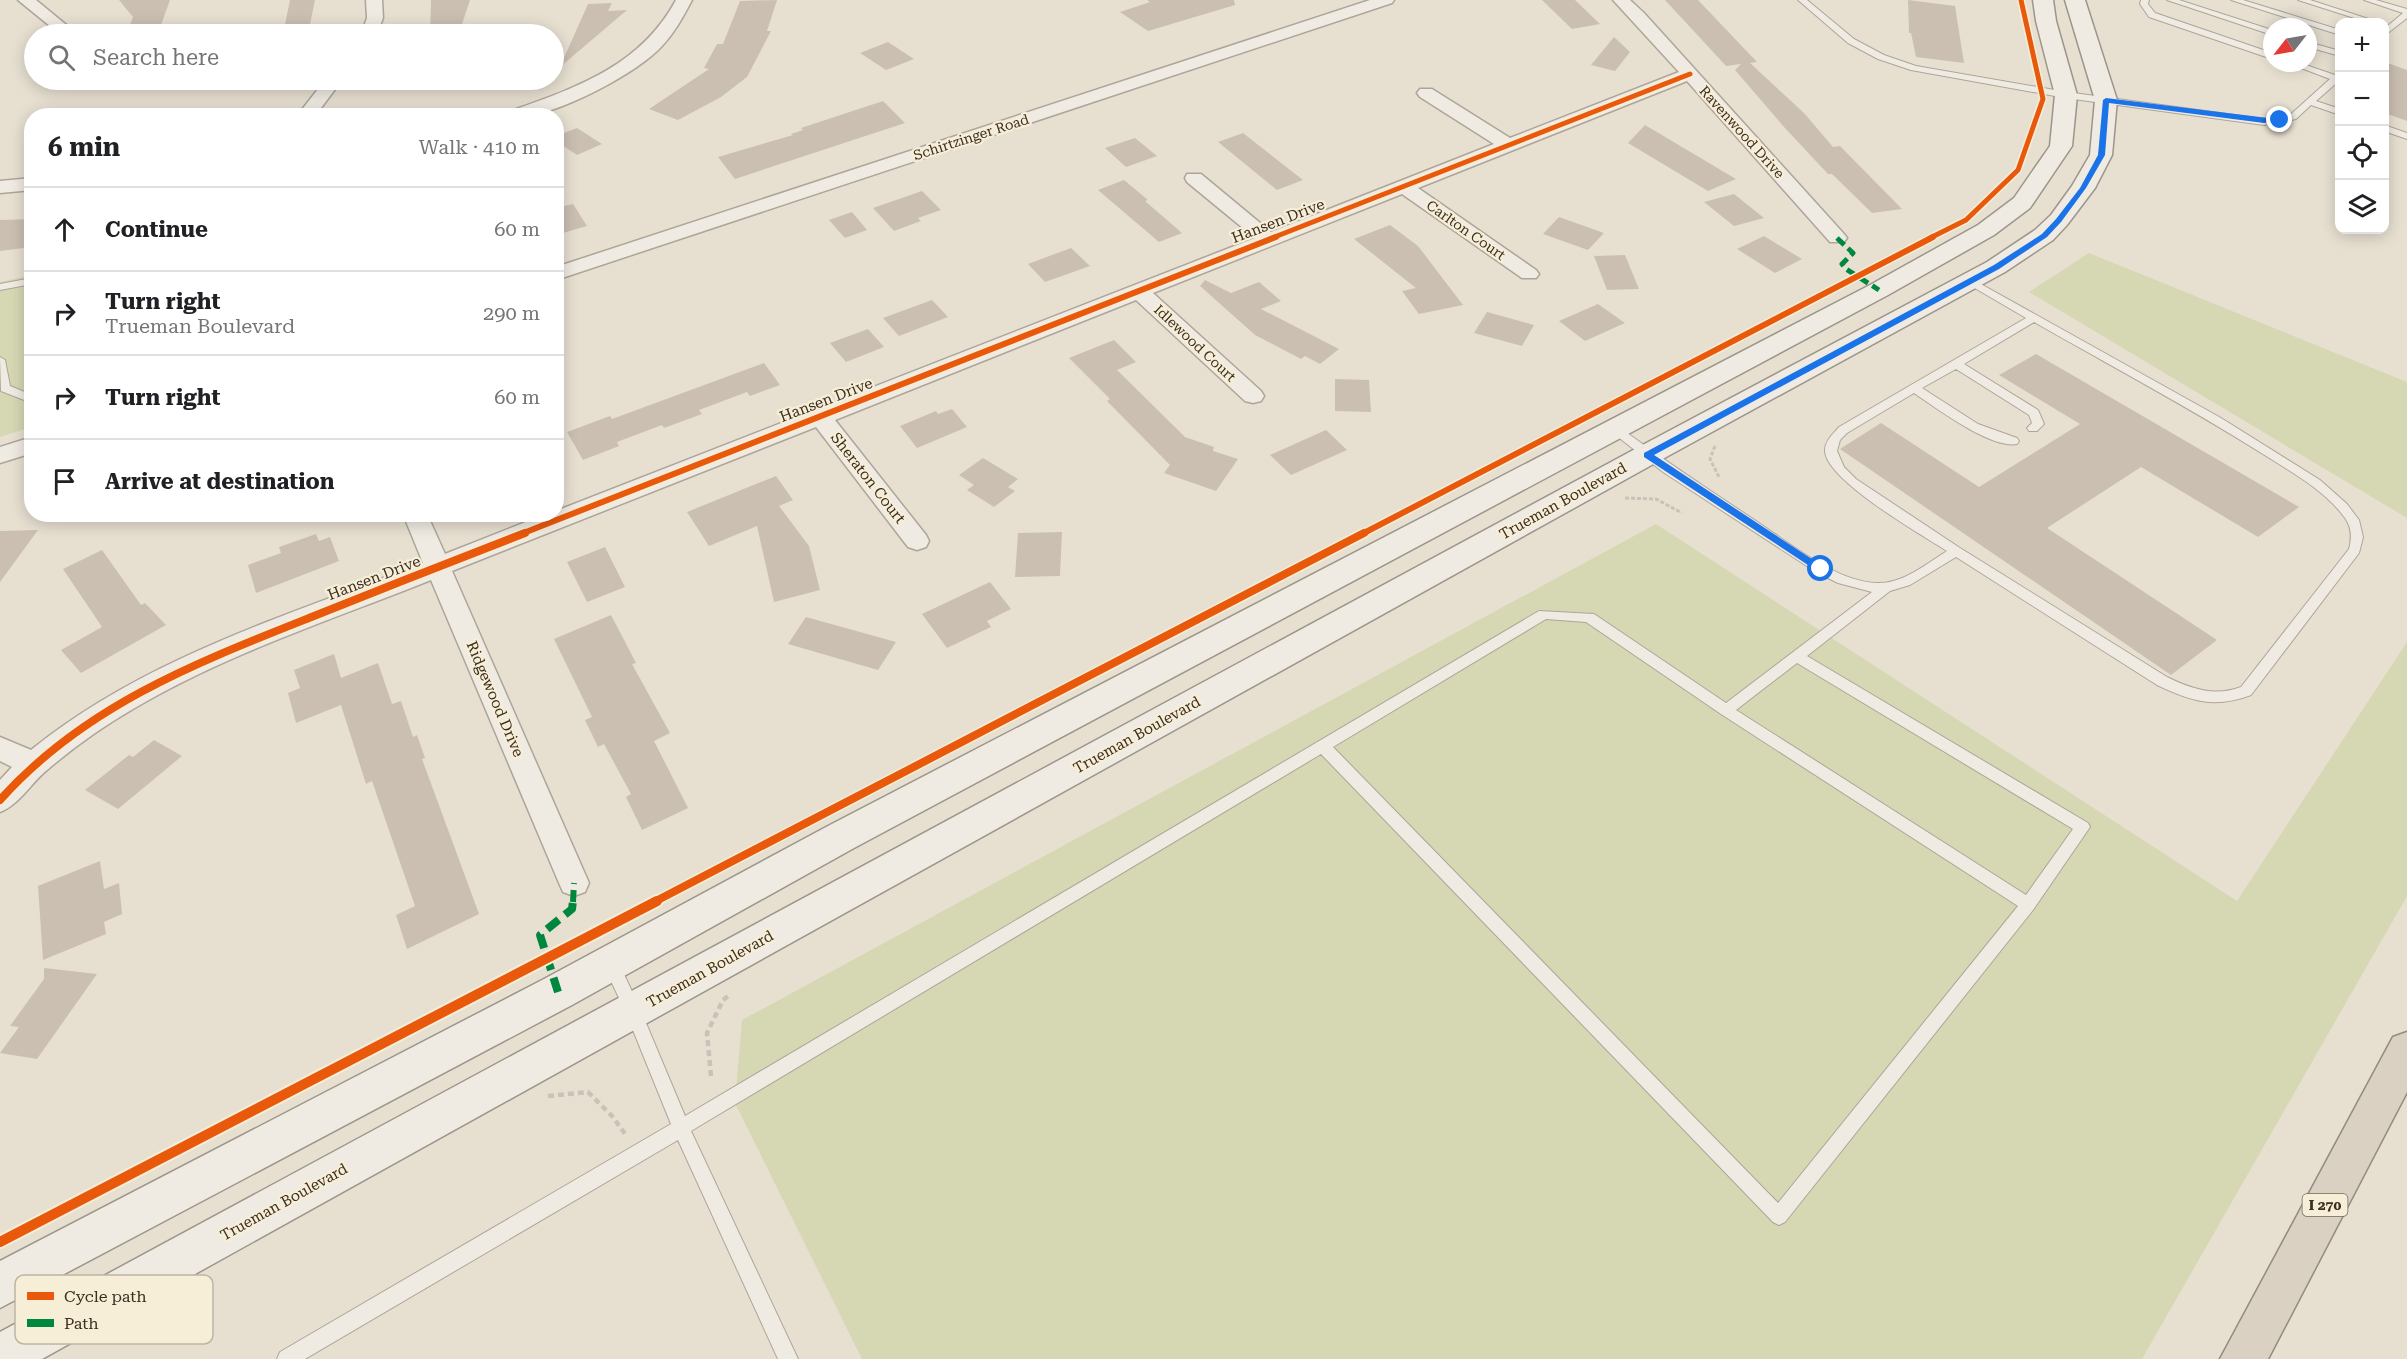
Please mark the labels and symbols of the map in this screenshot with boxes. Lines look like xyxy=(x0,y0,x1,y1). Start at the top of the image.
north arrow xyxy=(2263,18,2317,72)
street label: Ravenwood Drive xyxy=(1696,83,1788,182)
route end xyxy=(2266,106,2292,132)
street label: Schirtzinger Road xyxy=(911,111,1031,163)
street label: Hansen Drive xyxy=(1229,195,1327,247)
street label: Carlton Court xyxy=(1423,197,1509,263)
street label: Idlewood Court xyxy=(1151,301,1239,385)
street label: Hansen Drive xyxy=(777,374,875,426)
street label: Sheraton Court xyxy=(827,429,909,528)
street label: Trueman Boulevard xyxy=(1496,458,1630,543)
street label: Hansen Drive xyxy=(325,552,423,604)
route start xyxy=(1807,555,1833,581)
street label: Ridgewood Drive xyxy=(462,638,528,760)
street label: Trueman Boulevard xyxy=(1070,692,1204,777)
street label: Trueman Boulevard xyxy=(643,926,777,1011)
street label: Trueman Boulevard xyxy=(217,1159,351,1244)
road number: I 270 xyxy=(2302,1194,2348,1216)
legend xyxy=(15,1275,213,1344)
text: Cycle path xyxy=(64,1287,147,1306)
text: Path xyxy=(64,1314,99,1333)

